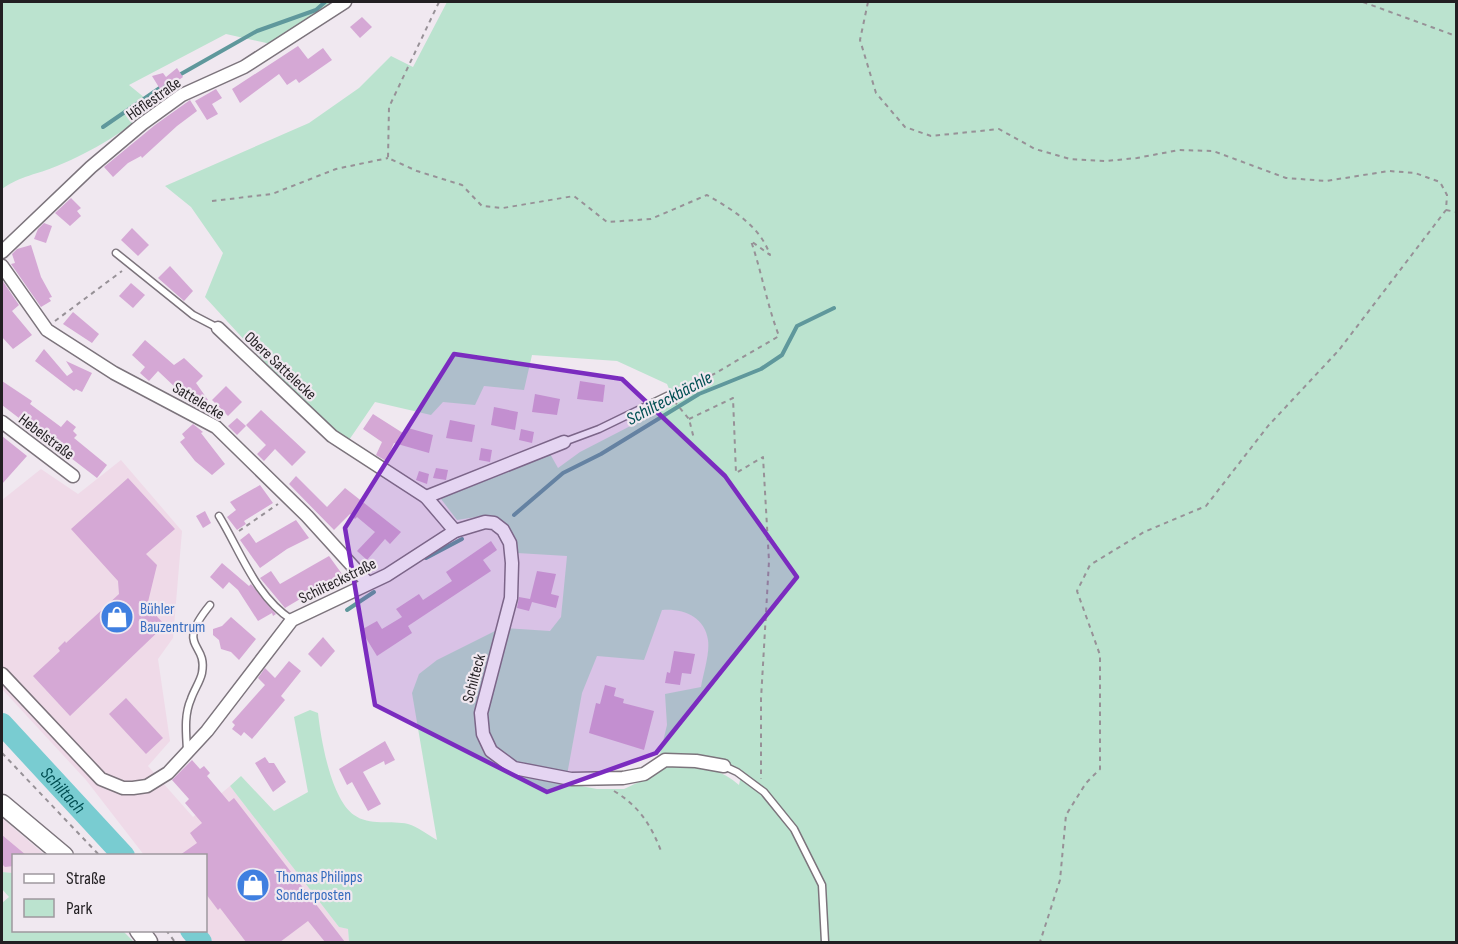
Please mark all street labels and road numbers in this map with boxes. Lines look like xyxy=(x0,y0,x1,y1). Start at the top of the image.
street label: Höflestraße xyxy=(123,74,185,125)
street label: Obere Sattelecke xyxy=(240,328,320,404)
street label: Sattelecke xyxy=(169,378,228,424)
street label: Hebelstraße xyxy=(14,410,78,464)
street label: Schilteckstraße xyxy=(296,554,379,608)
street label: Schilteck xyxy=(459,652,490,705)

